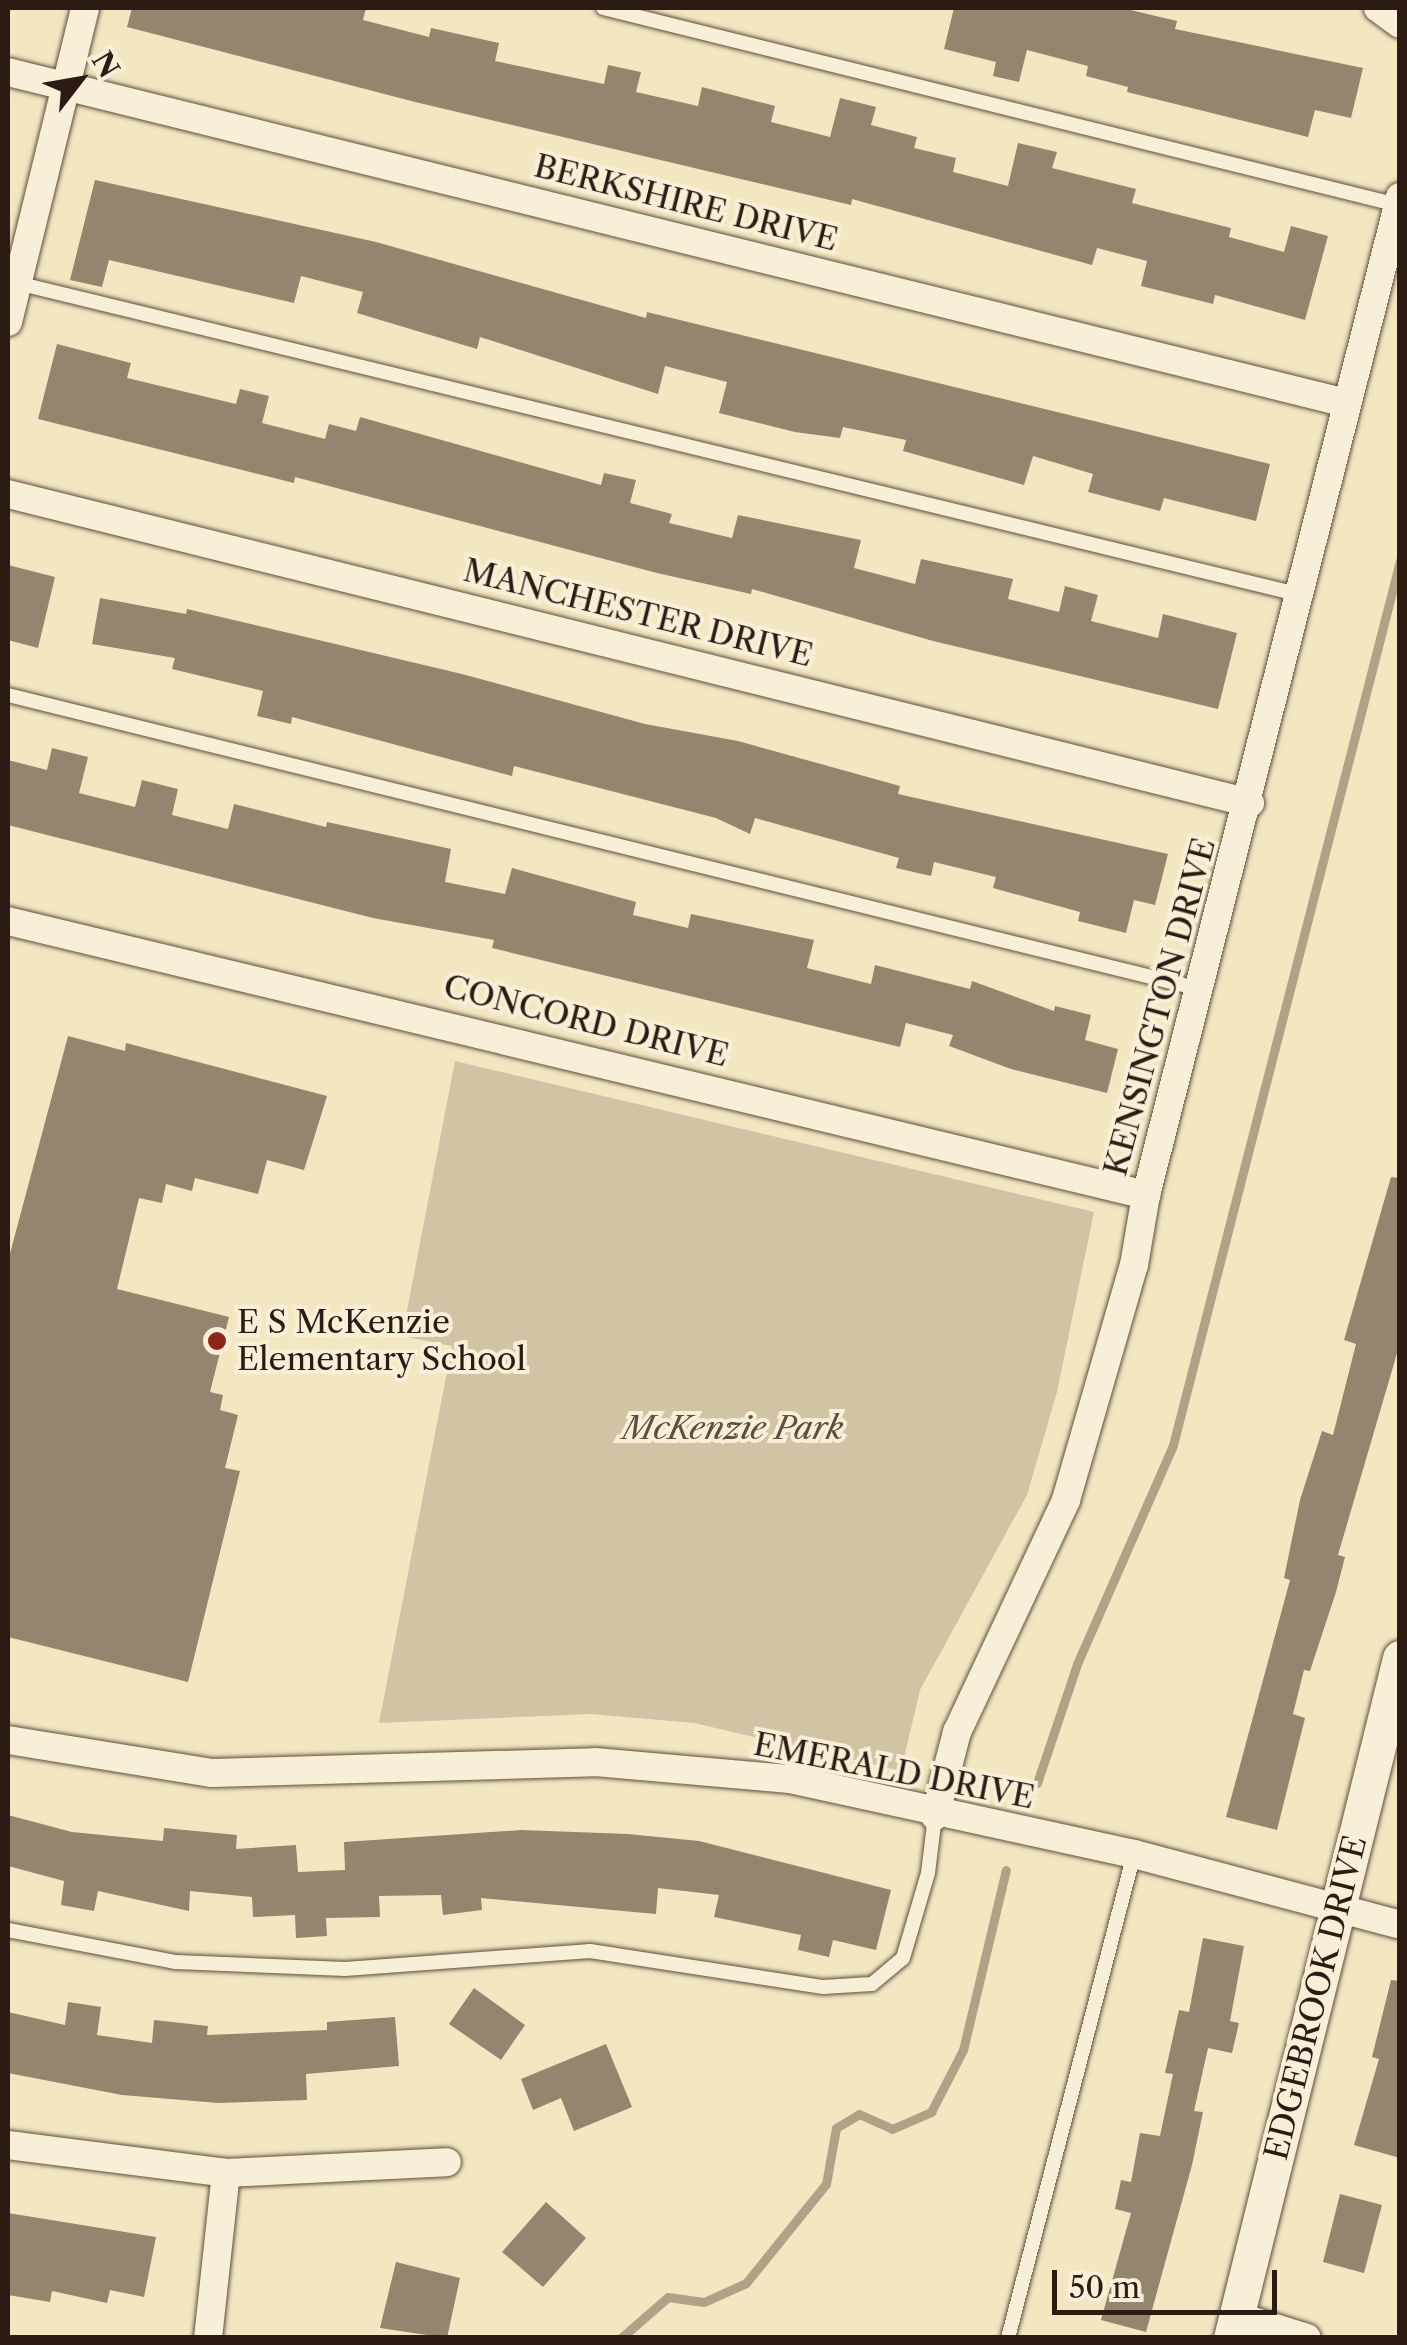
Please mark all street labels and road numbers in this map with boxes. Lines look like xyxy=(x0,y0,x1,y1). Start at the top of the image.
street label: BERKSHIRE DRIVE xyxy=(530,147,842,259)
street label: MANCHESTER DRIVE xyxy=(459,551,817,675)
street label: KENSINGTON DRIVE xyxy=(1096,834,1224,1180)
street label: CONCORD DRIVE xyxy=(440,967,732,1075)
street label: EMERALD DRIVE xyxy=(750,1725,1038,1817)
street label: EDGEBROOK DRIVE xyxy=(1257,1832,1375,2164)

